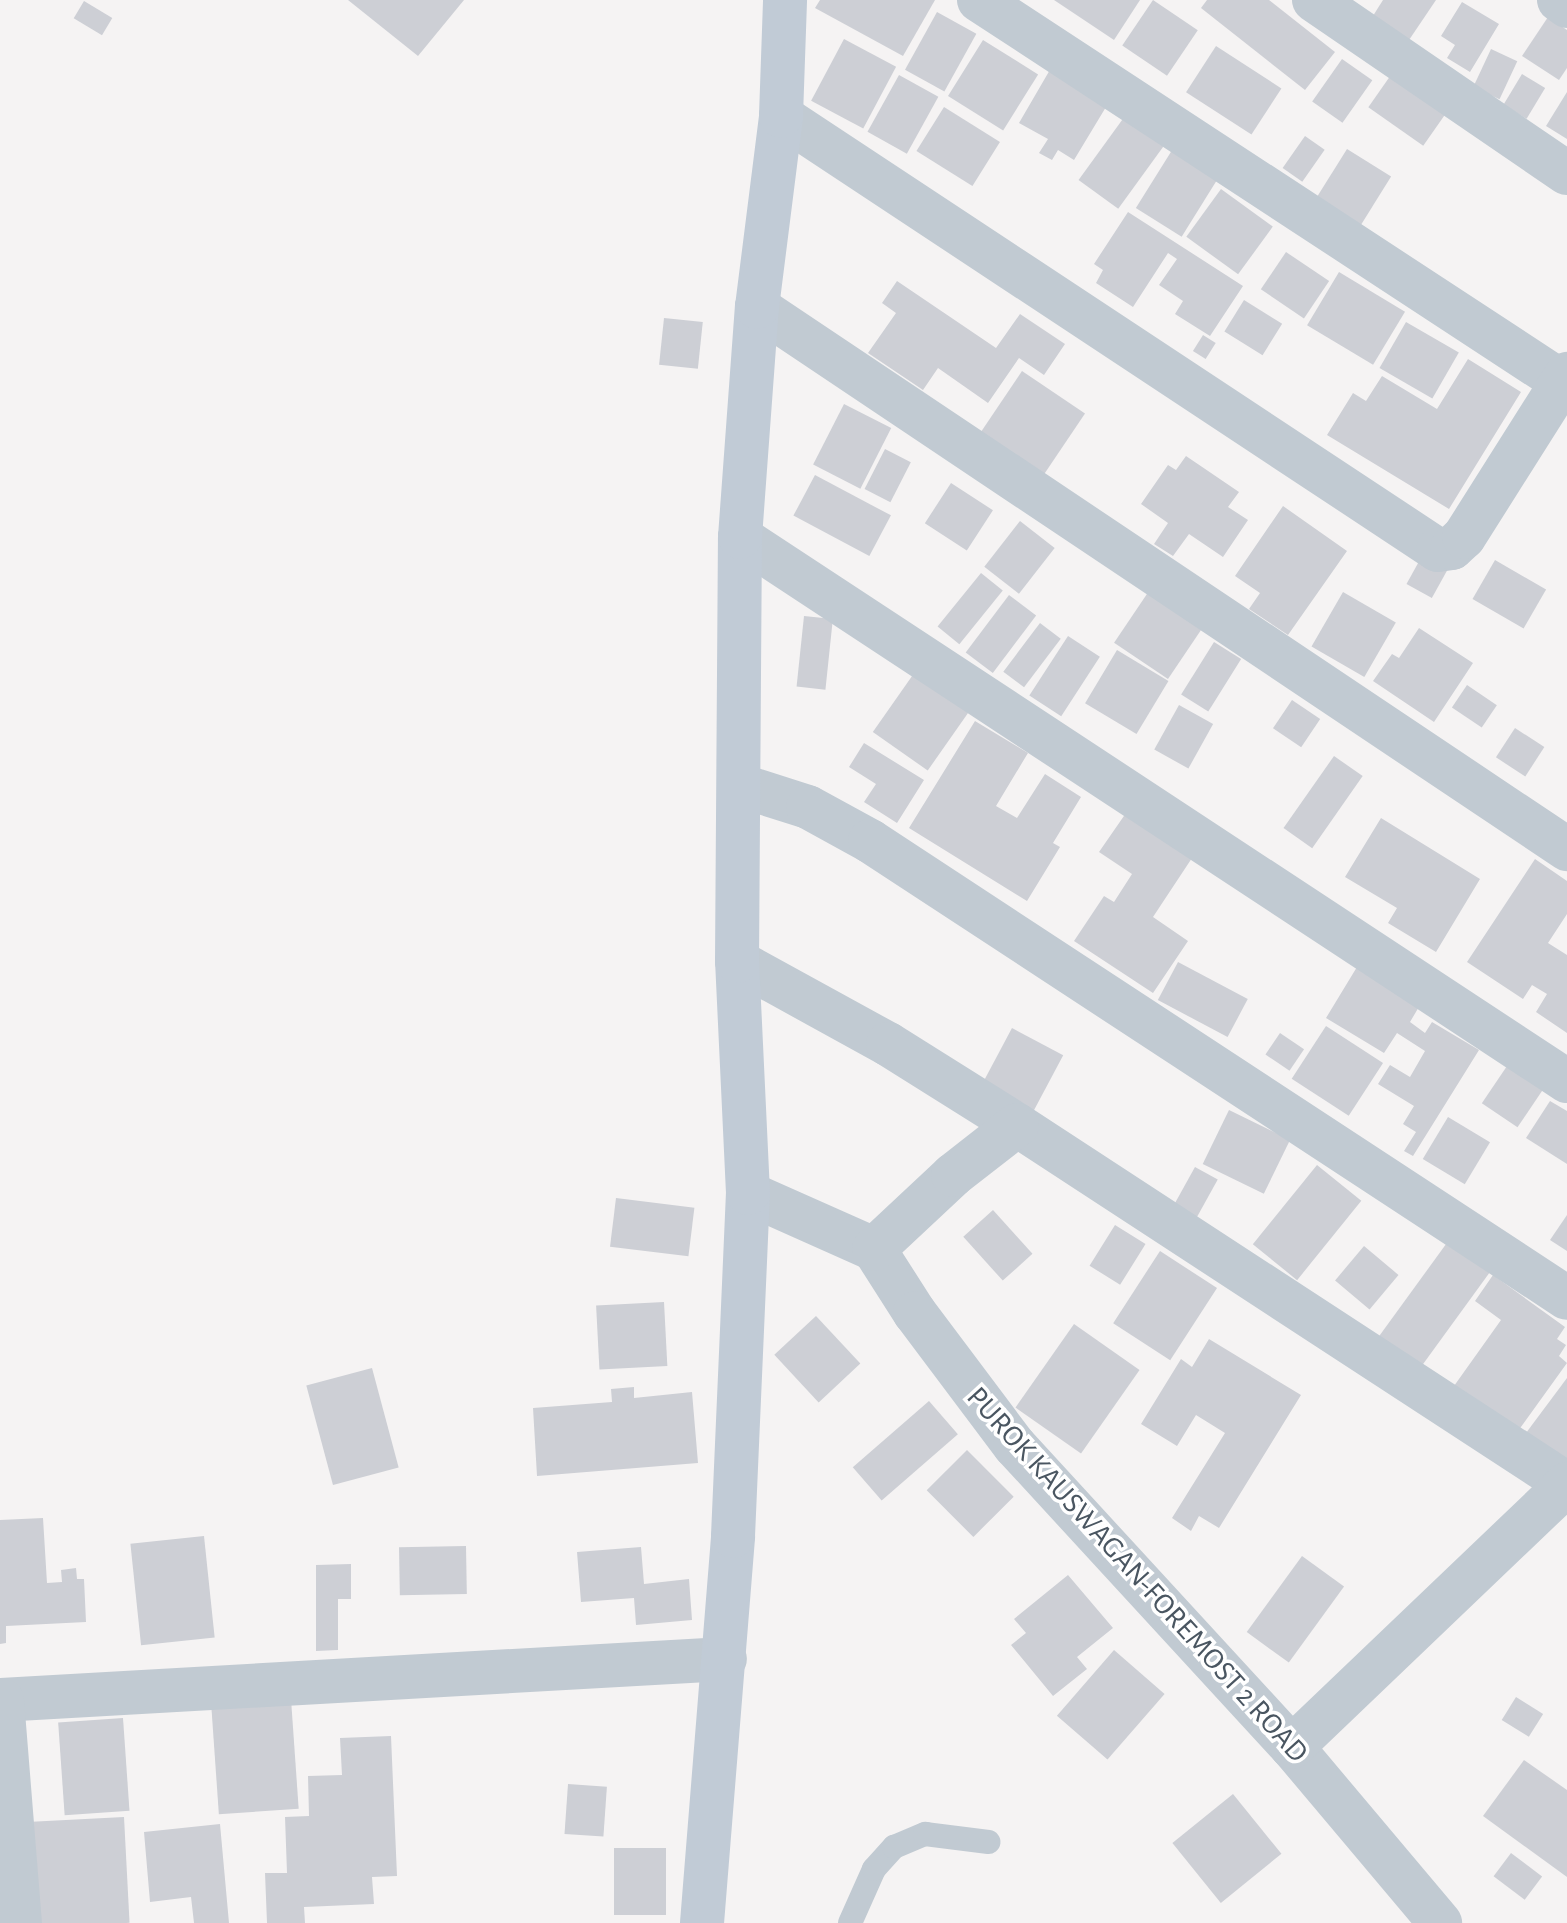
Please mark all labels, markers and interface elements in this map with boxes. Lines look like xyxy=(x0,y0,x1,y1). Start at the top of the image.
street label: PUROK KAUSWAGAN-FOREMOST 2 ROAD xyxy=(959,1380,1315,1770)

